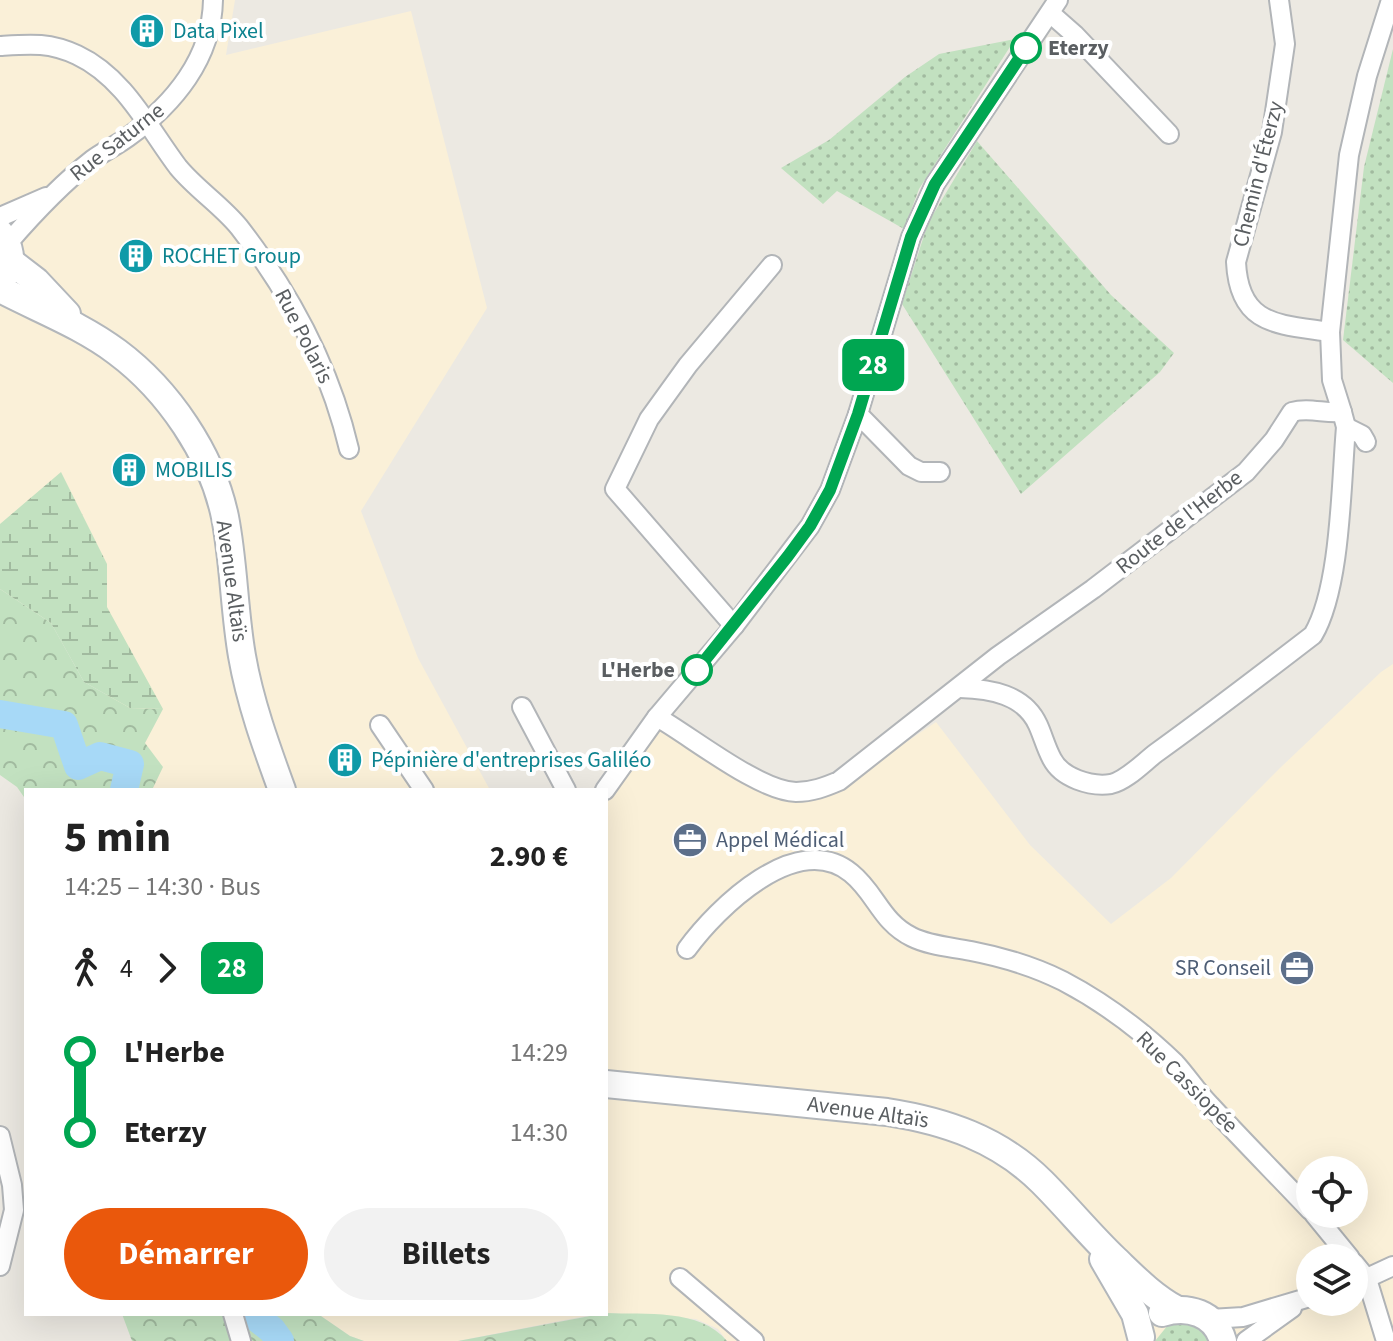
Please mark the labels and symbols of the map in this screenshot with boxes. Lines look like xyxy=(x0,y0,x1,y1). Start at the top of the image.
building icon: Data Pixel xyxy=(128,12,166,50)
place label: Data Pixel xyxy=(173,15,264,47)
place label: Eterzy xyxy=(1048,32,1109,64)
marker: Eterzy xyxy=(1011,33,1041,63)
street label: Rue Saturne xyxy=(63,95,171,189)
street label: Chemin d'Éterzy xyxy=(1224,97,1292,250)
building icon: ROCHET Group xyxy=(117,237,155,275)
place label: ROCHET Group xyxy=(162,240,301,272)
street label: Rue Polaris xyxy=(266,283,342,389)
line badge: 28 xyxy=(837,339,909,391)
building icon: MOBILIS xyxy=(110,451,148,489)
place label: MOBILIS xyxy=(155,454,233,486)
street label: Route de l'Herbe xyxy=(1109,462,1249,582)
street label: Avenue Altaïs xyxy=(208,518,256,644)
place label: L'Herbe xyxy=(601,654,675,686)
marker: L'Herbe xyxy=(682,655,712,685)
building icon: Pépinière d'entreprises Galiléo xyxy=(326,741,364,779)
place label: Pépinière d'entreprises Galiléo xyxy=(371,744,651,776)
office icon: Appel Médical xyxy=(671,821,709,859)
place label: Appel Médical xyxy=(716,824,844,856)
office icon: SR Conseil xyxy=(1278,949,1316,987)
place label: SR Conseil xyxy=(1175,952,1271,984)
street label: Rue Cassiopée xyxy=(1129,1024,1245,1140)
street label: Avenue Altaïs xyxy=(805,1088,931,1136)

